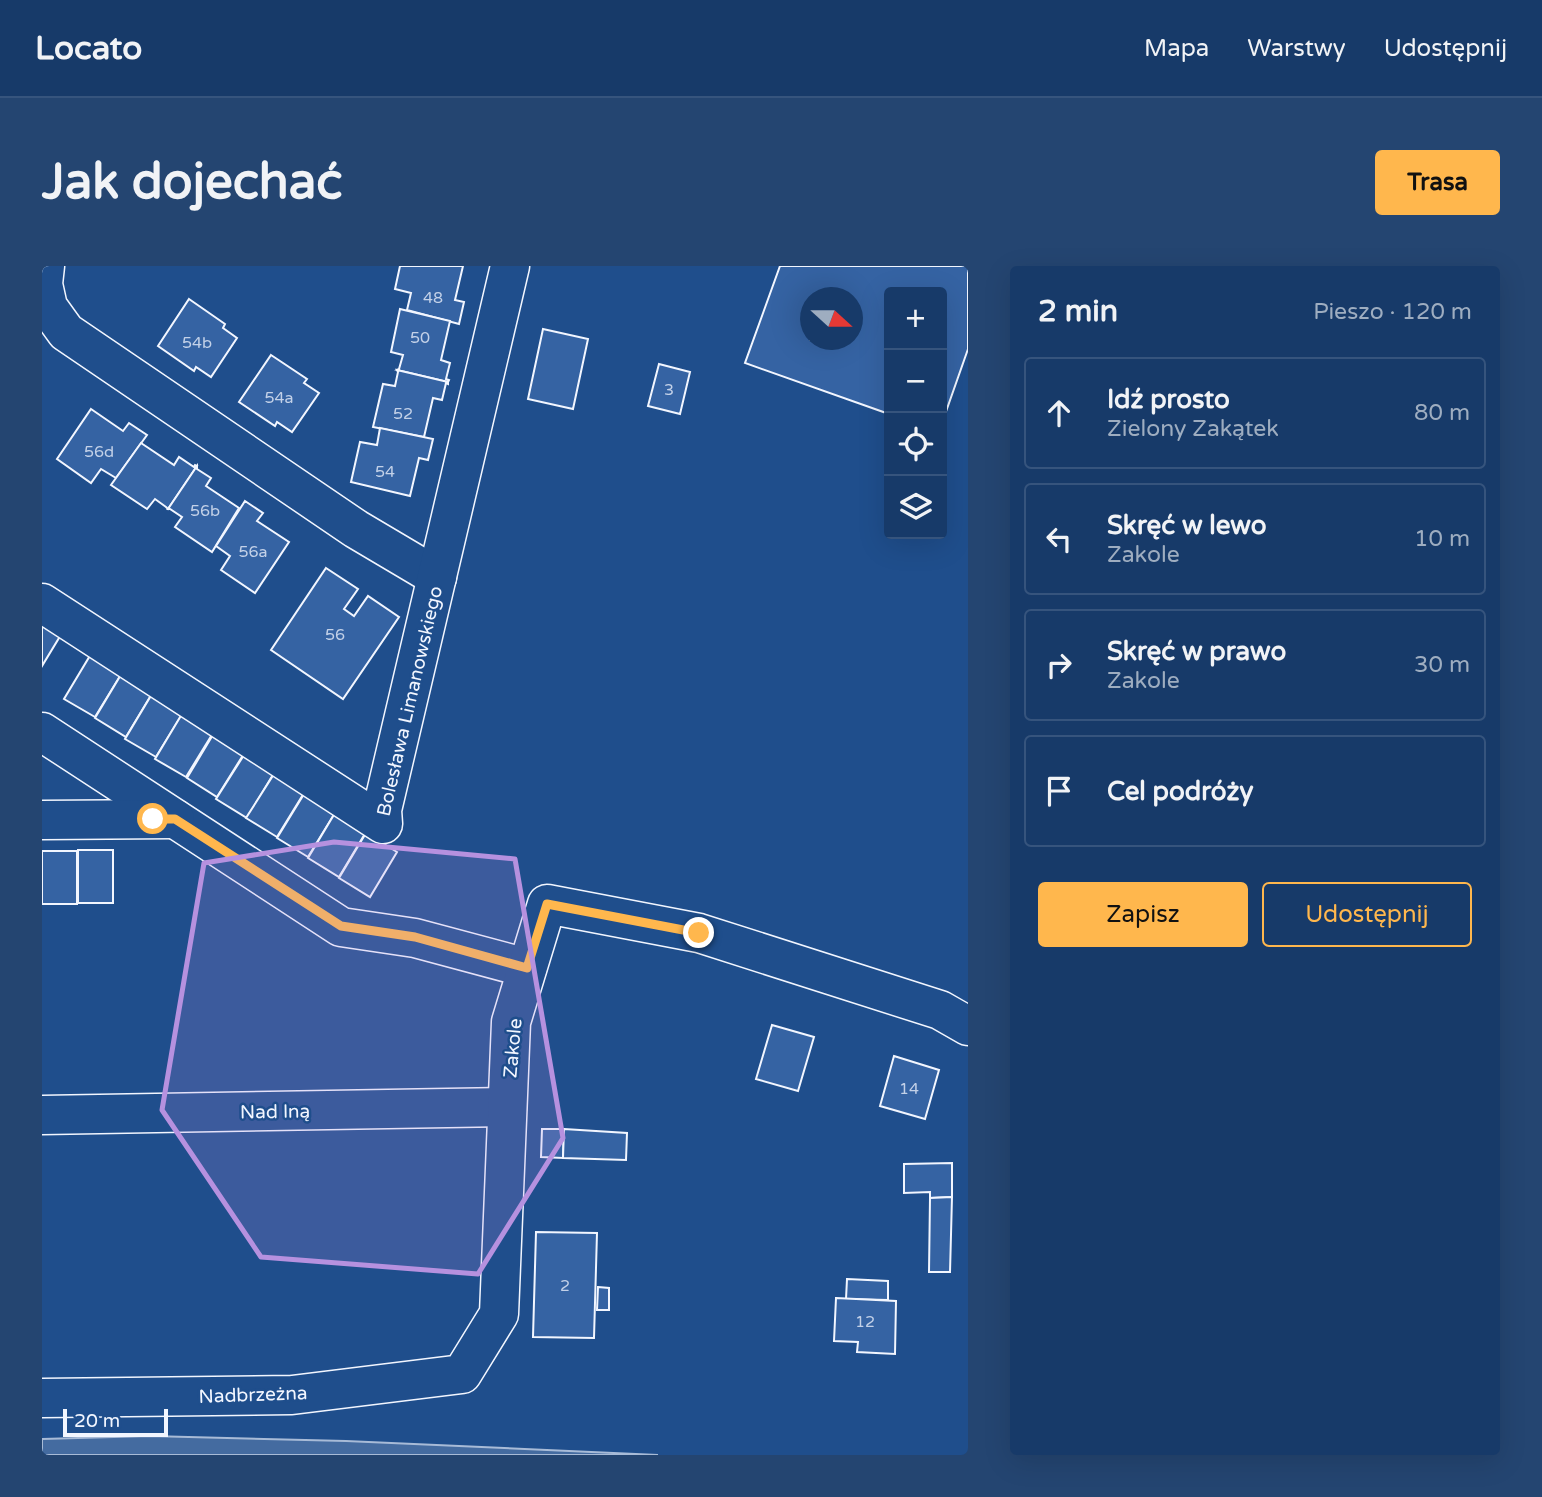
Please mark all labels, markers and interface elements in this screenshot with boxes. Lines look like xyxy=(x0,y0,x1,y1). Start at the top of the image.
text: Locato xyxy=(35,29,142,68)
text: Mapa xyxy=(1144,34,1209,63)
text: Warstwy xyxy=(1247,34,1346,63)
text: Udostępnij xyxy=(1384,34,1507,63)
button: Trasa xyxy=(1375,150,1500,215)
text: Jak dojechać xyxy=(42,153,342,212)
north arrow xyxy=(800,287,863,350)
map controls xyxy=(884,287,947,539)
button: + xyxy=(884,287,947,350)
house number: 48 xyxy=(423,288,443,308)
text: 2 min xyxy=(1038,293,1118,330)
text: Pieszo · 120 m xyxy=(1313,298,1472,326)
house number: 50 xyxy=(410,328,430,348)
house number: 54b xyxy=(182,333,212,353)
button: − xyxy=(884,350,947,413)
house number: 3 xyxy=(664,380,674,400)
text: Idź prosto xyxy=(1107,384,1230,415)
house number: 54a xyxy=(264,388,294,408)
icon: ahead xyxy=(1040,394,1078,432)
text: 80 m xyxy=(1414,399,1470,427)
house number: 52 xyxy=(393,404,413,424)
button: locate xyxy=(884,413,947,476)
text: Zielony Zakątek xyxy=(1107,415,1279,443)
house number: 56d xyxy=(84,442,114,462)
house number: 54 xyxy=(375,462,395,482)
button: layers xyxy=(884,476,947,539)
house number: 56b xyxy=(190,501,220,521)
text: Skręć w lewo xyxy=(1107,510,1267,541)
icon: left xyxy=(1040,520,1078,558)
text: 10 m xyxy=(1414,525,1470,553)
text: Zakole xyxy=(1107,541,1180,569)
house number: 56a xyxy=(238,542,268,562)
street label: Bolesława Limanowskiego xyxy=(373,584,447,818)
house number: 56 xyxy=(325,625,345,645)
text: Skręć w prawo xyxy=(1107,636,1286,667)
icon: right xyxy=(1040,646,1078,684)
text: 30 m xyxy=(1414,651,1470,679)
text: Zakole xyxy=(1107,667,1180,695)
icon: arrive xyxy=(1040,772,1078,810)
text: Cel podróży xyxy=(1107,776,1254,807)
route start xyxy=(137,803,168,834)
button: Zapisz xyxy=(1038,882,1248,947)
button: Udostępnij xyxy=(1262,882,1472,947)
route end xyxy=(683,917,714,948)
street label: Zakole xyxy=(499,1017,527,1079)
house number: 14 xyxy=(899,1079,919,1099)
street label: Nad Iną xyxy=(240,1100,310,1124)
house number: 2 xyxy=(560,1276,570,1296)
house number: 12 xyxy=(855,1312,875,1332)
street label: Nadbrzeżna xyxy=(198,1382,308,1408)
scale bar xyxy=(63,1406,168,1438)
text: 20 m xyxy=(74,1410,120,1432)

